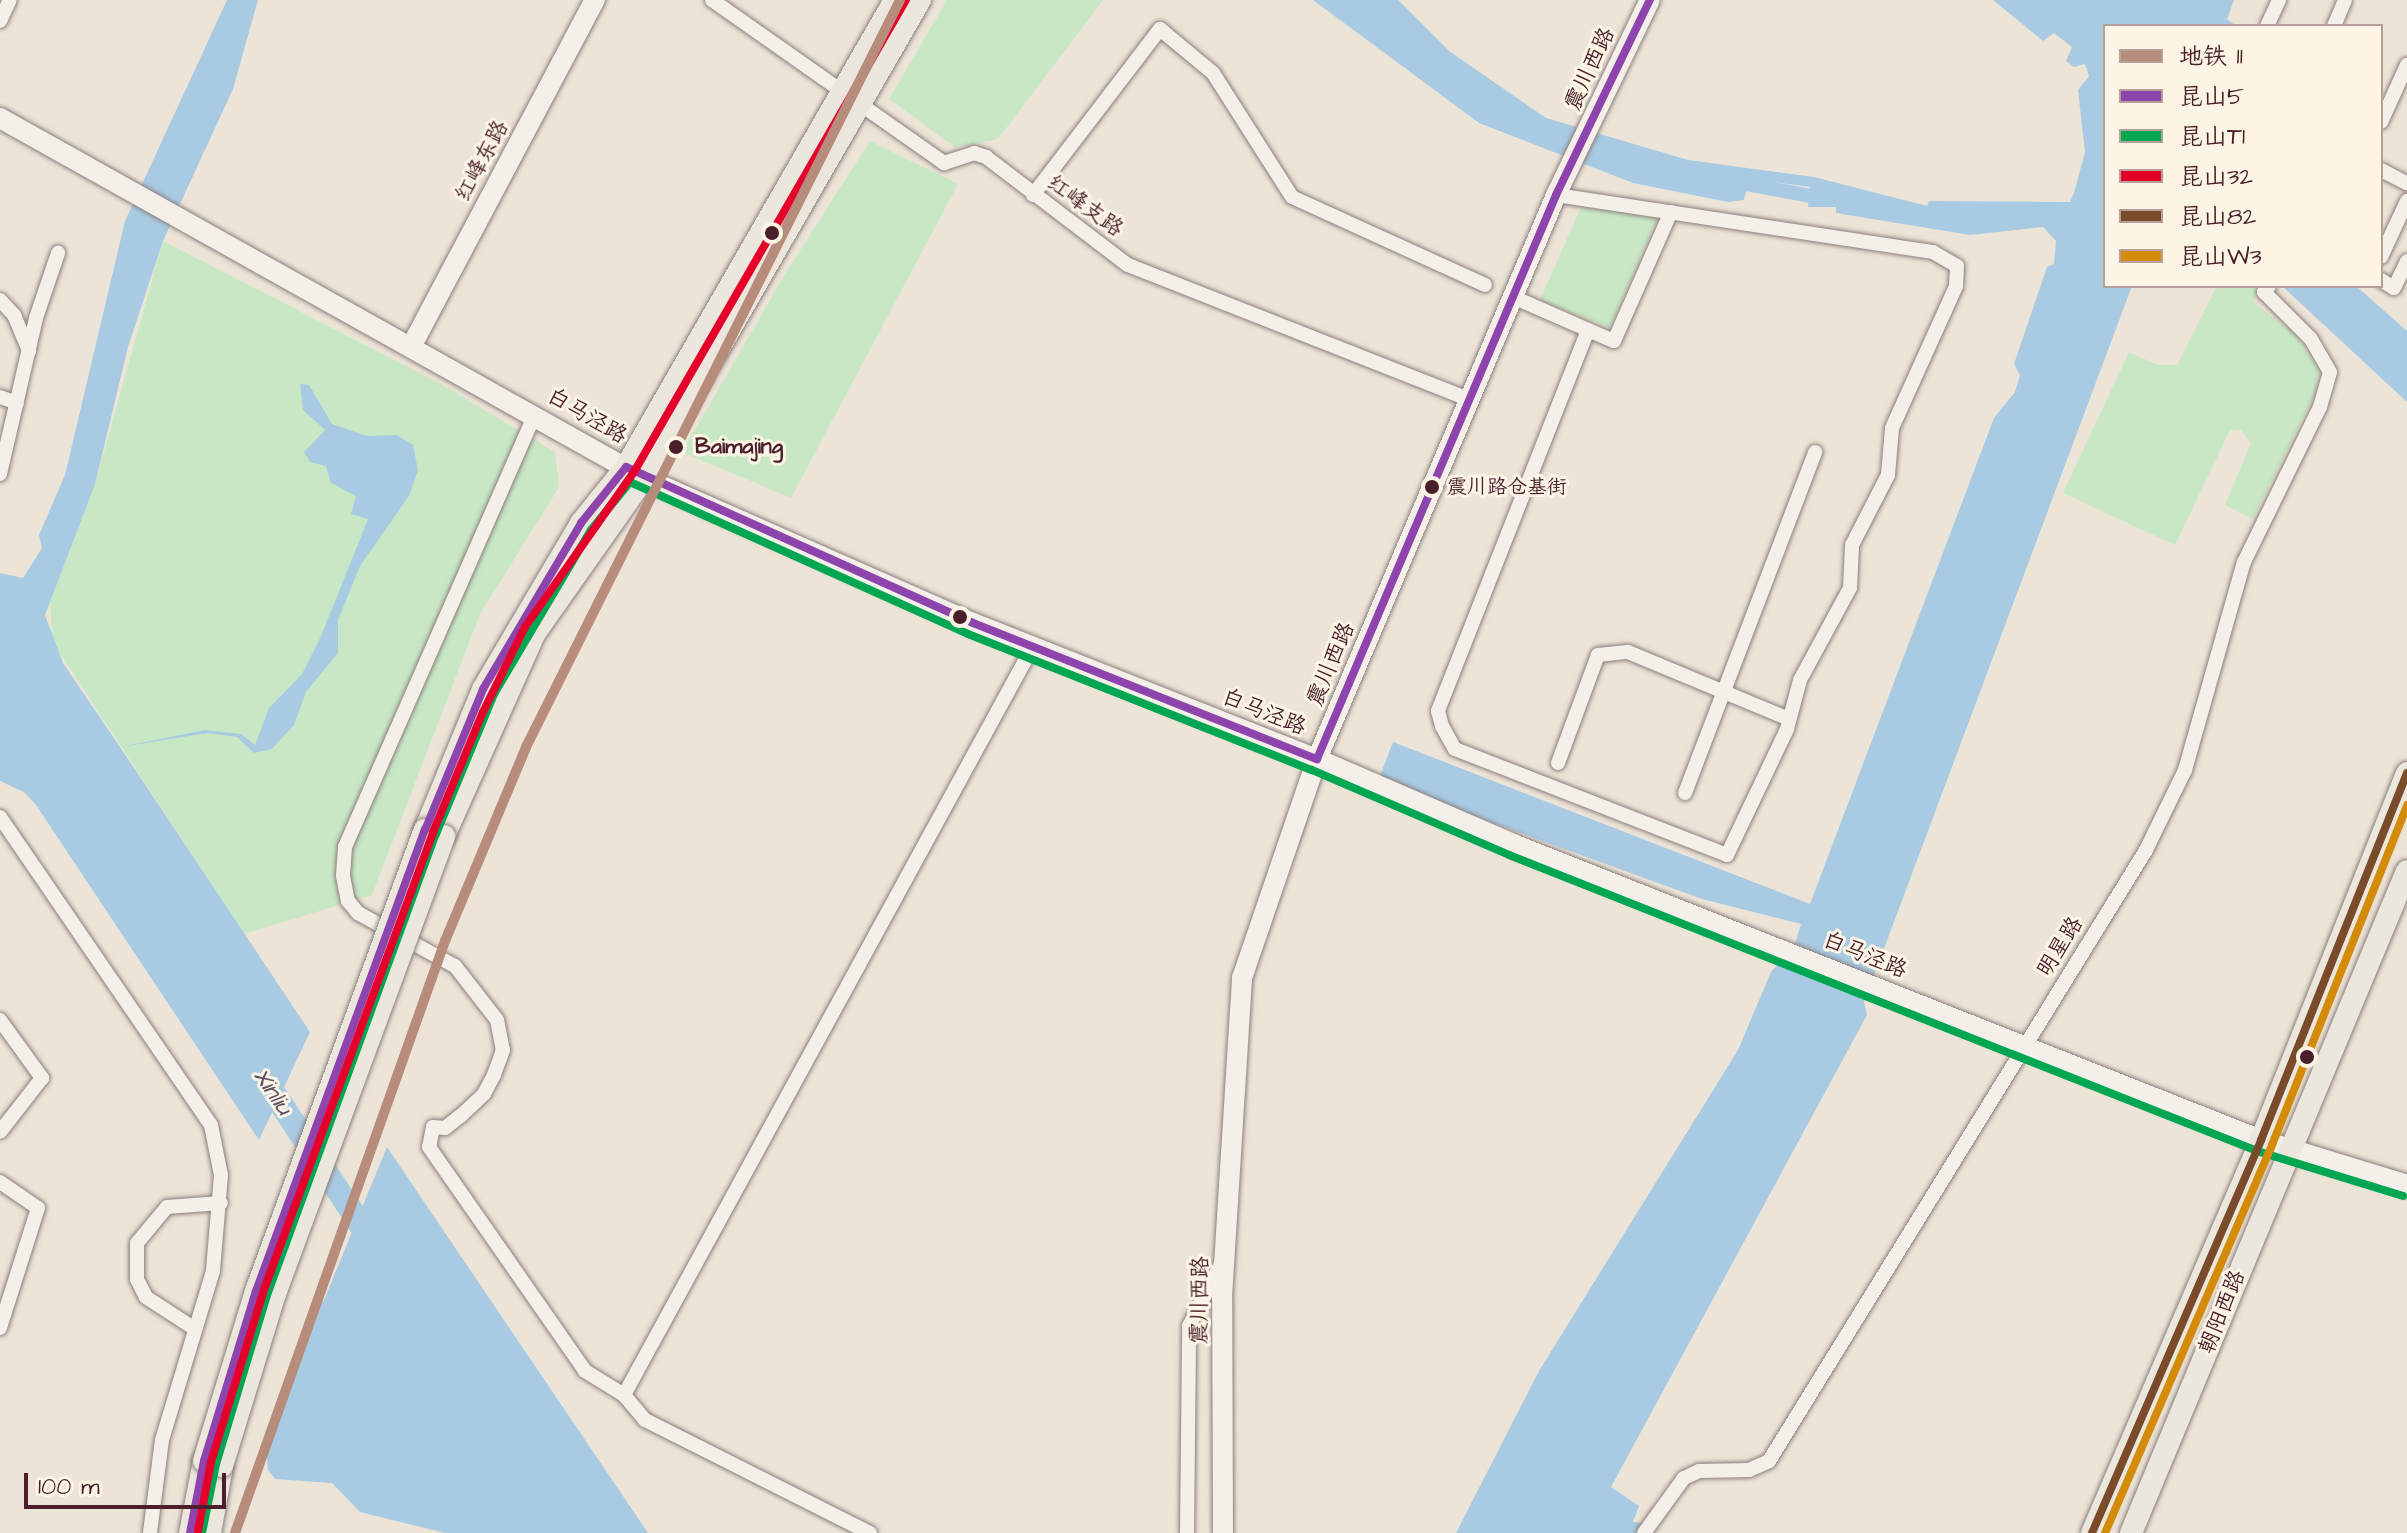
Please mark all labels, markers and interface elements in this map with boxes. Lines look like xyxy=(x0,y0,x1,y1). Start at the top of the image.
street label: 震川西路 xyxy=(1559,24,1621,114)
legend xyxy=(2103,24,2383,288)
text: 地铁 11 xyxy=(2179,40,2243,74)
text: 昆山5 xyxy=(2179,80,2244,114)
street label: 红峰东路 xyxy=(450,116,514,206)
text: 昆山T1 xyxy=(2179,120,2245,154)
text: 昆山32 xyxy=(2179,160,2253,194)
street label: 红峰支路 xyxy=(1042,169,1128,243)
text: 昆山82 xyxy=(2179,200,2256,234)
unlabelled marker xyxy=(764,225,780,241)
text: 昆山W3 xyxy=(2179,240,2262,274)
street label: 白马泾路 xyxy=(542,383,632,449)
place label: Baimajing xyxy=(695,434,783,460)
marker: Baimajing xyxy=(664,435,688,459)
place label: 震川路仓基街 xyxy=(1447,475,1567,499)
marker: 震川路仓基街 xyxy=(1424,479,1440,495)
unlabelled marker xyxy=(952,609,968,625)
street label: 震川西路 xyxy=(1302,618,1360,710)
street label: 白马泾路 xyxy=(1218,683,1310,741)
street label: 明星路 xyxy=(2031,912,2089,982)
street label: 白马泾路 xyxy=(1819,926,1911,984)
unlabelled marker xyxy=(2299,1049,2315,1065)
water label: Xinliu xyxy=(246,1063,298,1121)
street label: 震川西路 xyxy=(1186,1256,1214,1344)
street label: 朝阳西路 xyxy=(2193,1266,2251,1358)
scale bar xyxy=(28,1457,230,1507)
text: 100 m xyxy=(38,1470,100,1504)

